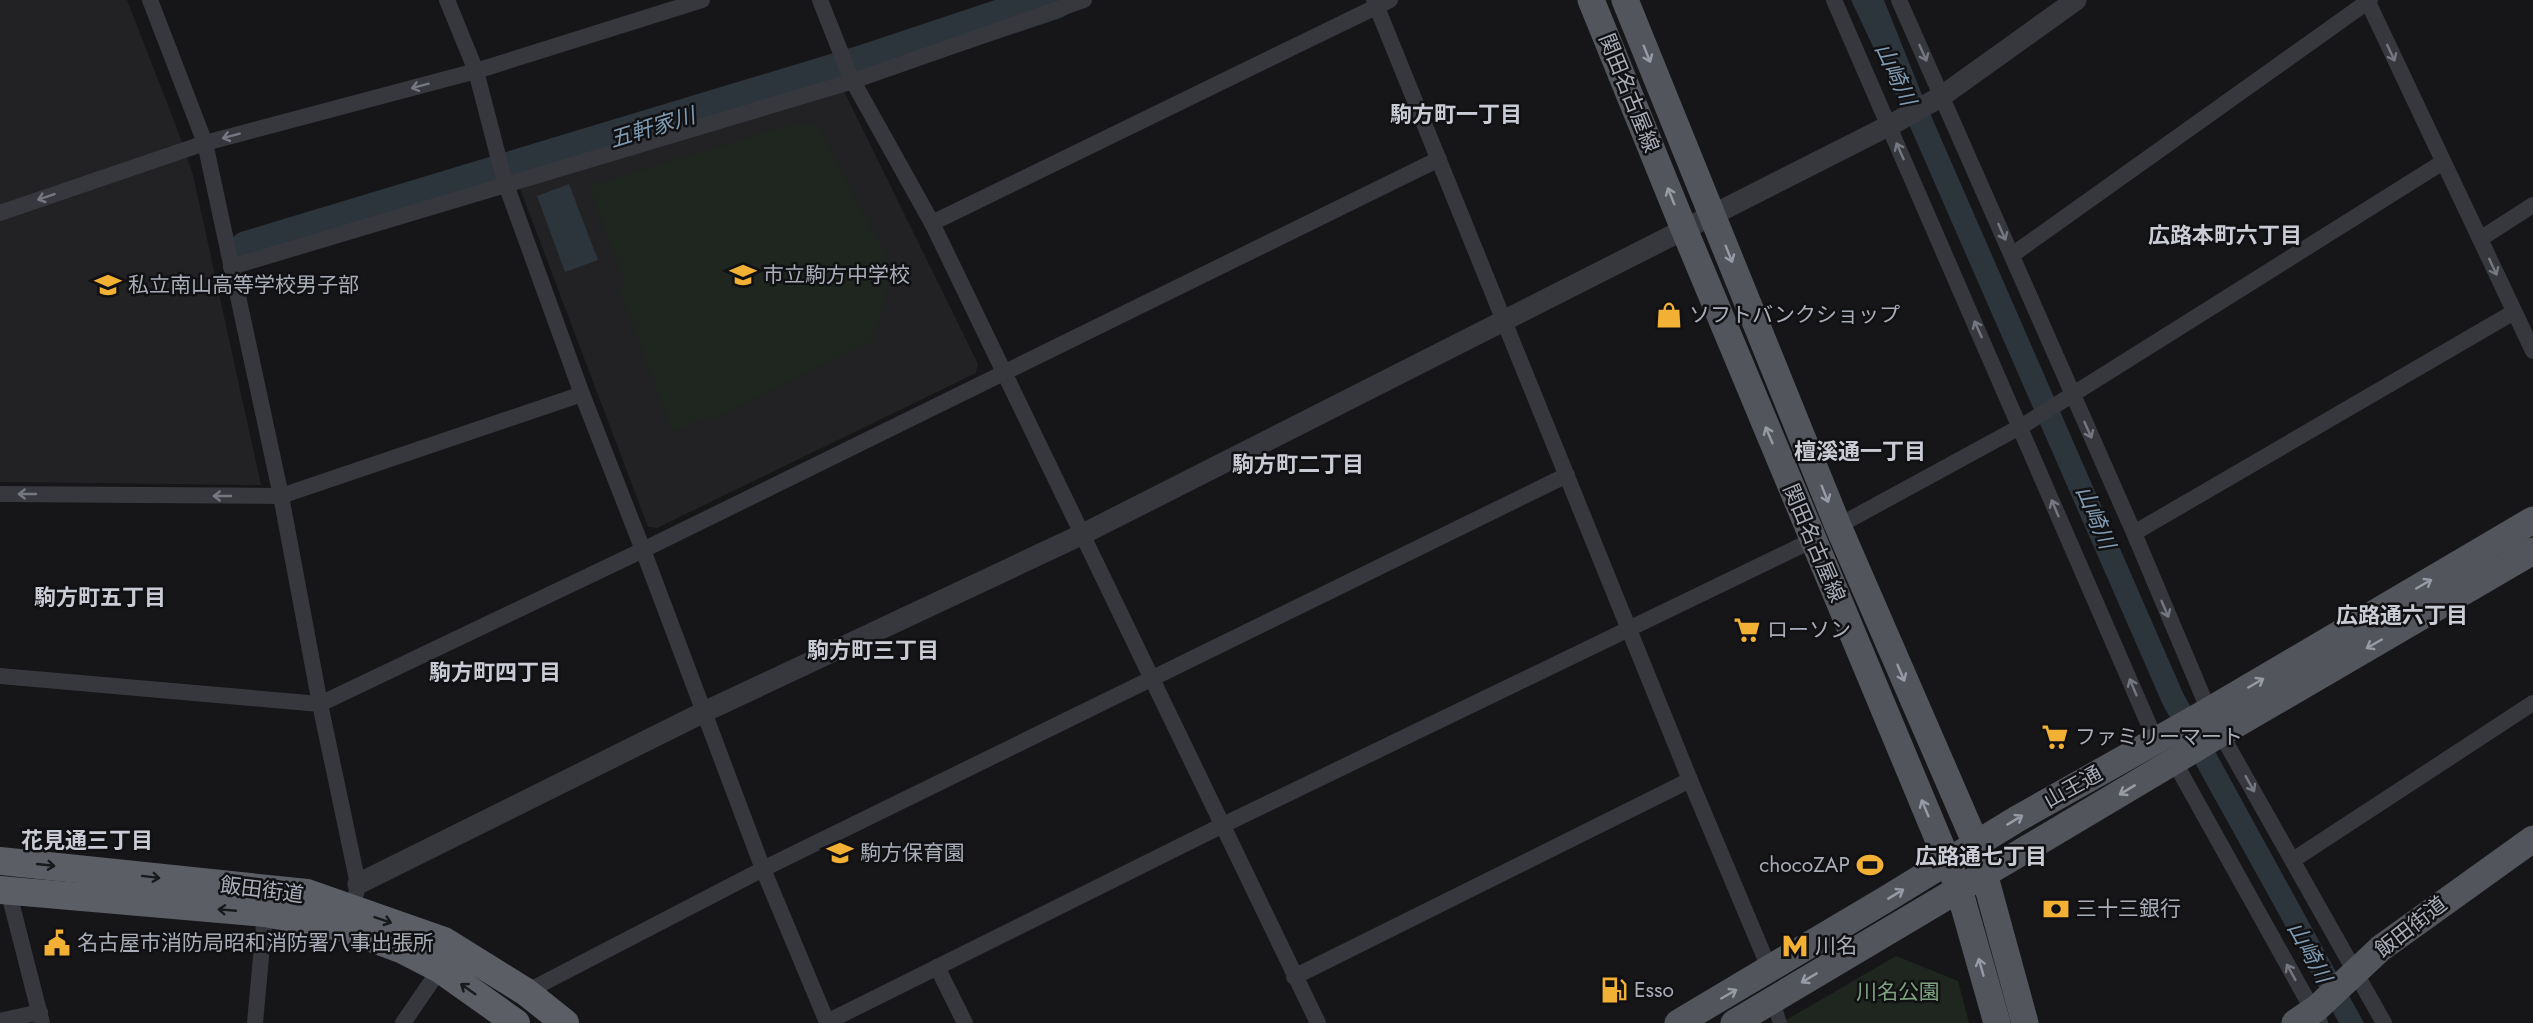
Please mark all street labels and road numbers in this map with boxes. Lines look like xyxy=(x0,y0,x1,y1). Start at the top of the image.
street label: 関田名古屋線 xyxy=(1591,29,1667,157)
street label: 関田名古屋線 xyxy=(1776,479,1852,607)
street label: 山王通 xyxy=(2038,759,2108,815)
street label: 飯田街道 xyxy=(218,870,306,910)
street label: 飯田街道 xyxy=(2369,889,2453,965)

